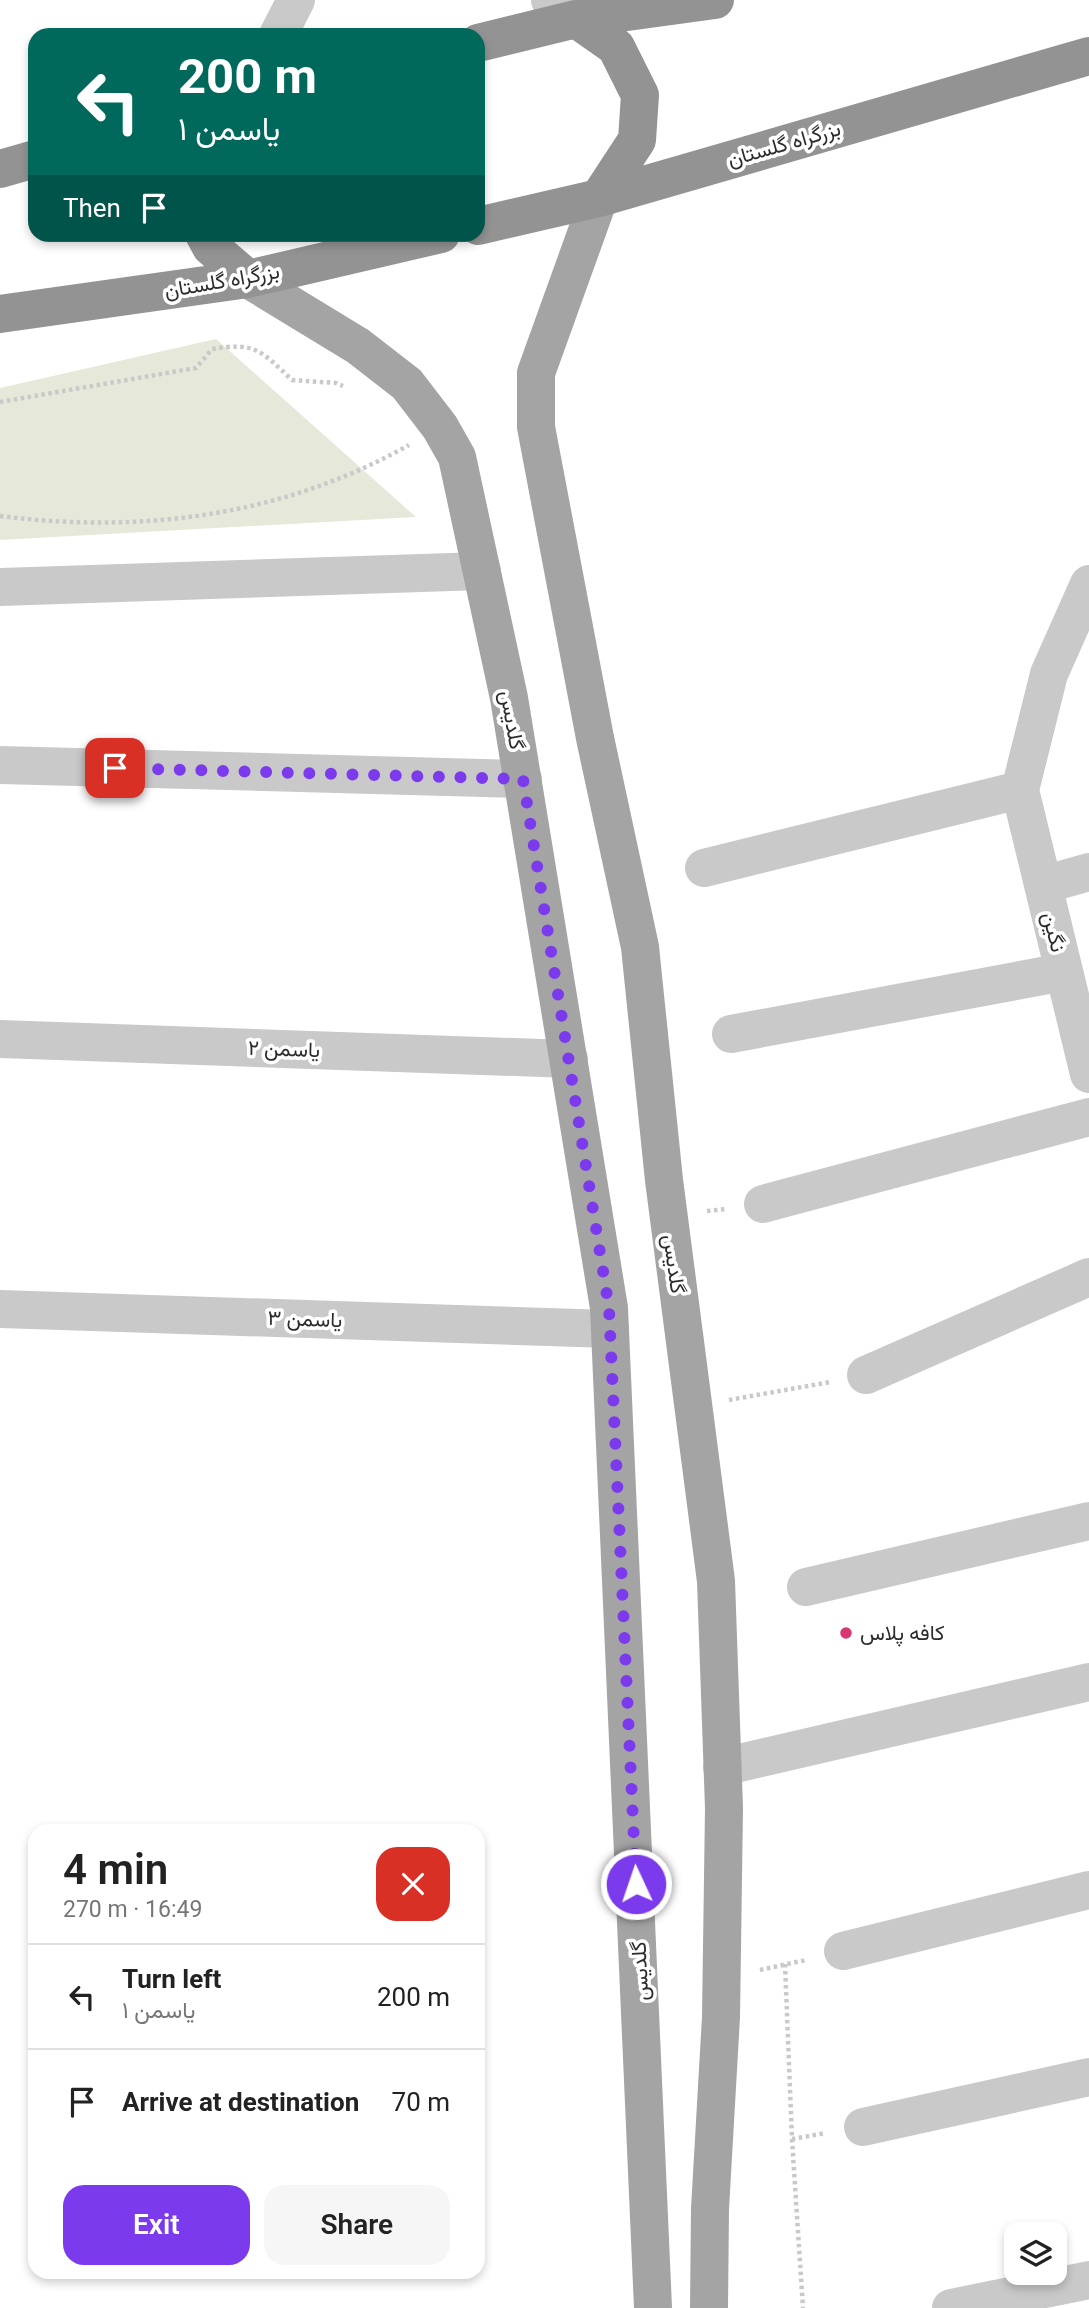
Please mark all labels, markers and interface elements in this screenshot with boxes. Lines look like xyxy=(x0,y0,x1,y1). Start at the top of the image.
text: 200 m xyxy=(178,48,317,105)
icon: left xyxy=(63,56,154,147)
text: یاسمن ۱ xyxy=(178,110,280,148)
street label: بزرگراه گلستان xyxy=(725,116,844,173)
icon: arrive xyxy=(135,189,173,227)
text: Then xyxy=(63,193,121,223)
street label: بزرگراه گلستان xyxy=(163,259,282,304)
street label: گلدیس xyxy=(495,689,529,751)
pin xyxy=(85,738,145,798)
icon: arrive xyxy=(96,749,134,787)
street label: نگین xyxy=(1037,910,1071,954)
street label: یاسمن ۲ xyxy=(248,1036,320,1062)
street label: گلدیس xyxy=(658,1233,690,1295)
street label: یاسمن ۳ xyxy=(267,1306,343,1332)
place label: کافه پلاس xyxy=(860,1621,945,1647)
marker: کافه پلاس xyxy=(838,1625,854,1641)
text: 4 min xyxy=(63,1845,168,1894)
button: close xyxy=(376,1847,450,1921)
position arrow xyxy=(599,1847,673,1921)
text: 270 m · 16:49 xyxy=(63,1896,202,1923)
street label: گلدیس xyxy=(626,1941,654,2001)
text: Turn left xyxy=(122,1964,221,1994)
icon: left xyxy=(63,1978,101,2016)
text: 200 m xyxy=(377,1982,450,2012)
text: یاسمن ۱ xyxy=(122,1997,195,2024)
icon: arrive xyxy=(63,2083,101,2121)
text: Arrive at destination xyxy=(122,2087,359,2117)
text: 70 m xyxy=(392,2087,450,2117)
button: Exit xyxy=(63,2185,250,2265)
button: Share xyxy=(264,2185,450,2265)
map controls xyxy=(1004,2222,1067,2285)
button: layers xyxy=(1004,2222,1067,2285)

